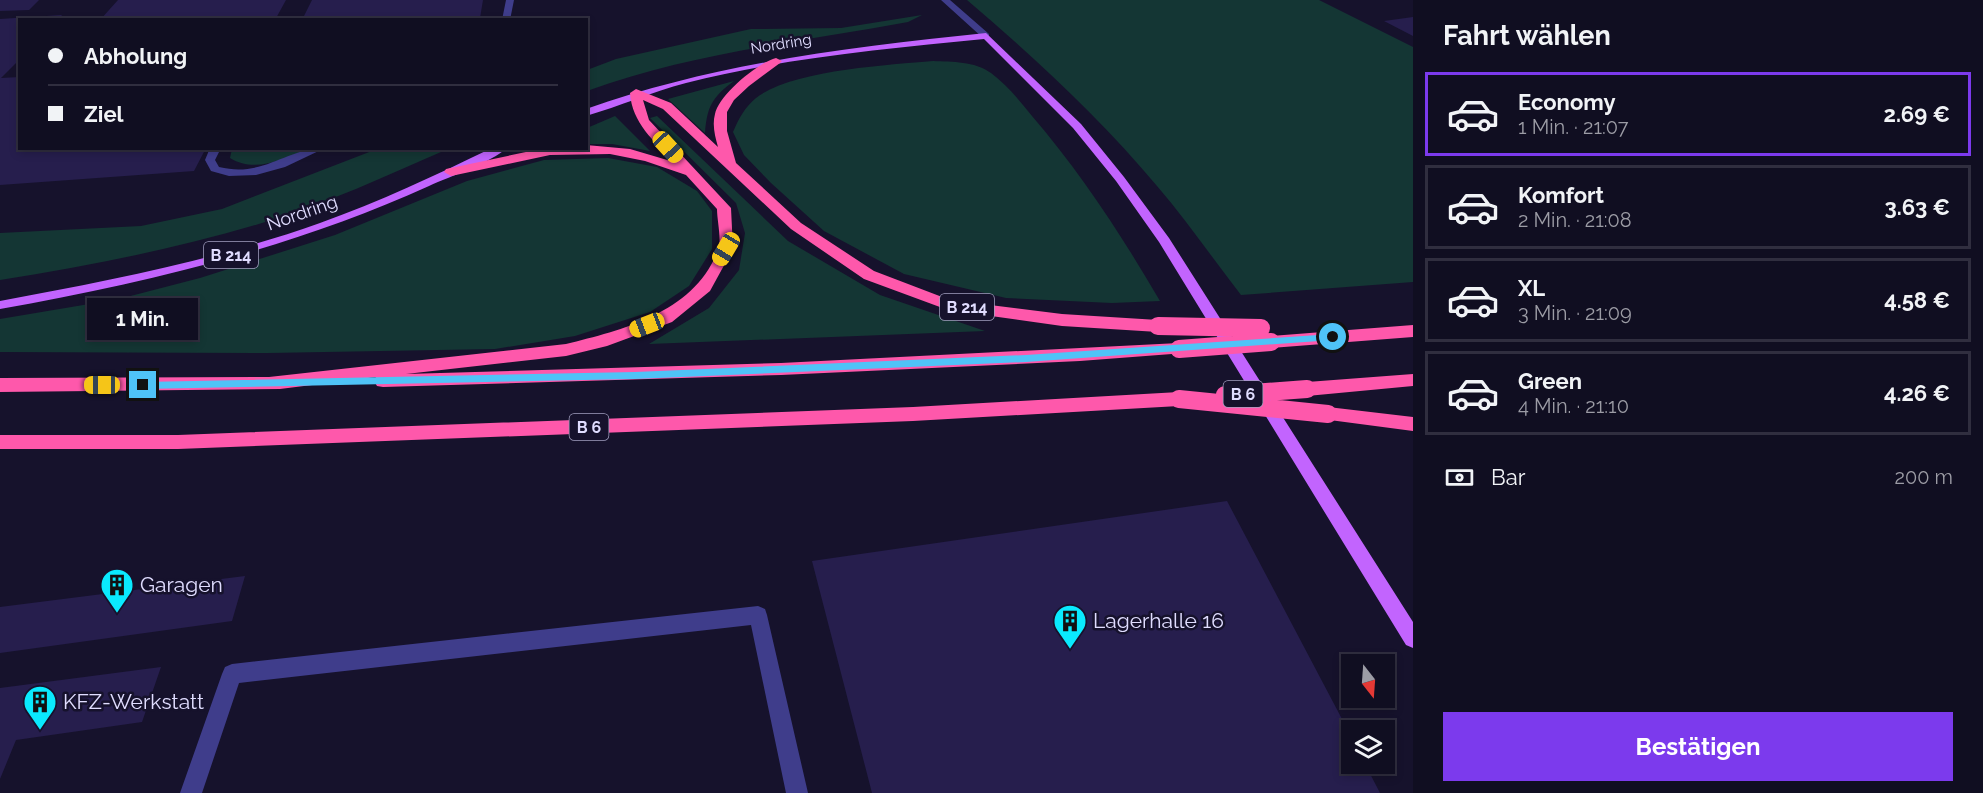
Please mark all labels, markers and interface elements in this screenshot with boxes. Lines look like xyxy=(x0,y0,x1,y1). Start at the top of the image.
text: Fahrt wählen xyxy=(1443,20,1611,51)
street label: Nordring xyxy=(749,30,813,58)
text: Abholung xyxy=(84,43,187,69)
icon: car xyxy=(1446,87,1500,141)
text: Economy xyxy=(1518,89,1616,115)
text: Ziel xyxy=(84,101,124,127)
text: 2.69 € xyxy=(1883,101,1950,127)
text: 1 Min. · 21:07 xyxy=(1518,115,1629,139)
car xyxy=(649,128,687,166)
icon: car xyxy=(1446,180,1500,234)
text: Komfort xyxy=(1518,182,1604,208)
street label: Nordring xyxy=(264,191,340,234)
text: 3.63 € xyxy=(1884,194,1950,220)
text: 2 Min. · 21:08 xyxy=(1518,208,1632,232)
car xyxy=(709,229,743,269)
road number: B 214 xyxy=(204,242,258,268)
icon: car xyxy=(1446,273,1500,327)
text: XL xyxy=(1518,275,1545,301)
text: 4.58 € xyxy=(1884,287,1950,313)
road number: B 214 xyxy=(940,294,994,320)
callout: 1 Min. xyxy=(88,298,198,340)
text: 3 Min. · 21:09 xyxy=(1518,301,1632,325)
text: 1 Min. xyxy=(116,307,169,331)
car xyxy=(627,310,667,340)
route start xyxy=(1319,323,1346,350)
icon: car xyxy=(1446,366,1500,420)
text: Green xyxy=(1518,368,1582,394)
route end xyxy=(129,371,156,398)
car xyxy=(84,376,120,394)
text: 4.26 € xyxy=(1884,380,1950,406)
road number: B 6 xyxy=(1224,381,1262,407)
text: 4 Min. · 21:10 xyxy=(1518,394,1629,418)
road number: B 6 xyxy=(570,414,608,440)
icon: cash xyxy=(1443,461,1476,494)
text: Bar xyxy=(1491,464,1525,490)
text: 200 m xyxy=(1895,465,1953,489)
building icon: Garagen xyxy=(99,567,135,614)
place label: Garagen xyxy=(140,572,223,597)
building icon: Lagerhalle 16 xyxy=(1052,603,1088,650)
place label: Lagerhalle 16 xyxy=(1093,608,1224,633)
north arrow xyxy=(1341,654,1395,708)
map controls xyxy=(1341,654,1395,774)
building icon: KFZ-Werkstatt xyxy=(22,684,58,731)
place label: KFZ-Werkstatt xyxy=(63,689,204,714)
button: Bestätigen xyxy=(1443,712,1953,781)
button: layers xyxy=(1341,720,1395,774)

